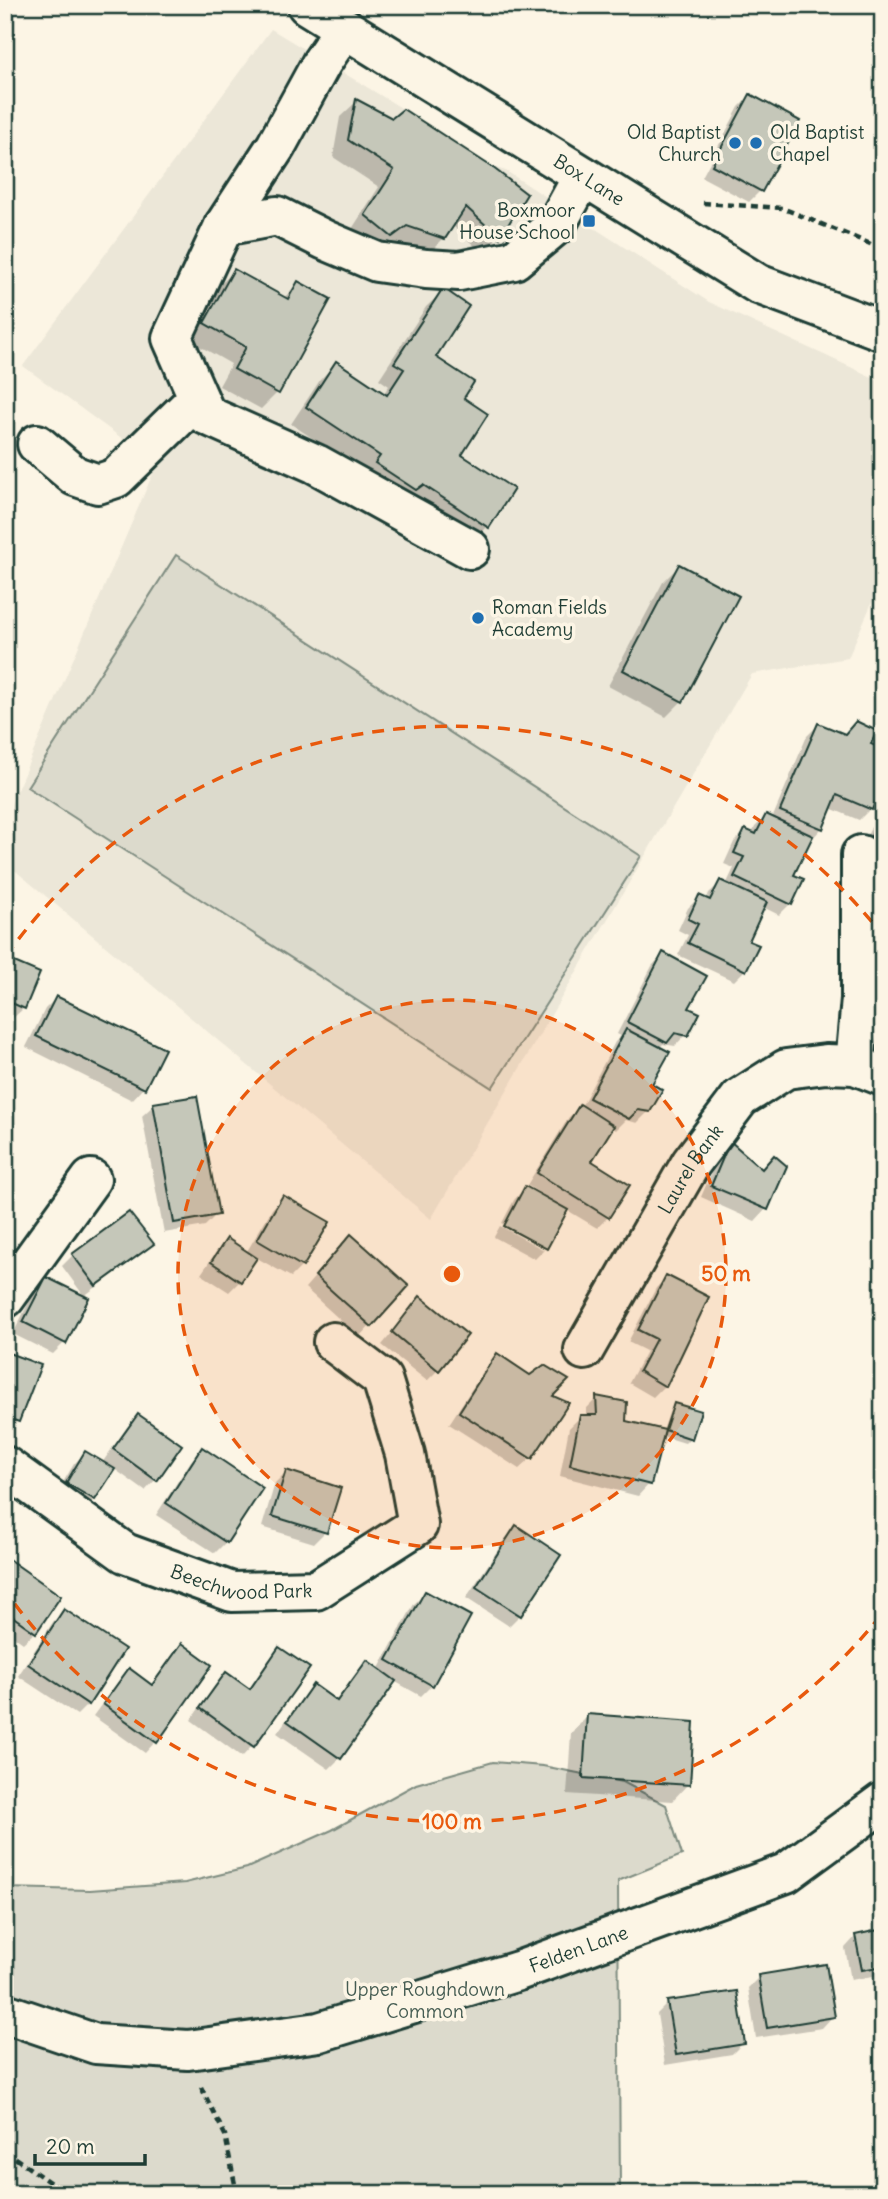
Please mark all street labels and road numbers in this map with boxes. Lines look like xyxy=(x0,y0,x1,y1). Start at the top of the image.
street label: Box Lane xyxy=(549,149,629,211)
street label: Laurel Bank xyxy=(652,1119,728,1218)
street label: Beechwood Park xyxy=(167,1559,313,1605)
street label: Felden Lane xyxy=(526,1920,631,1978)

